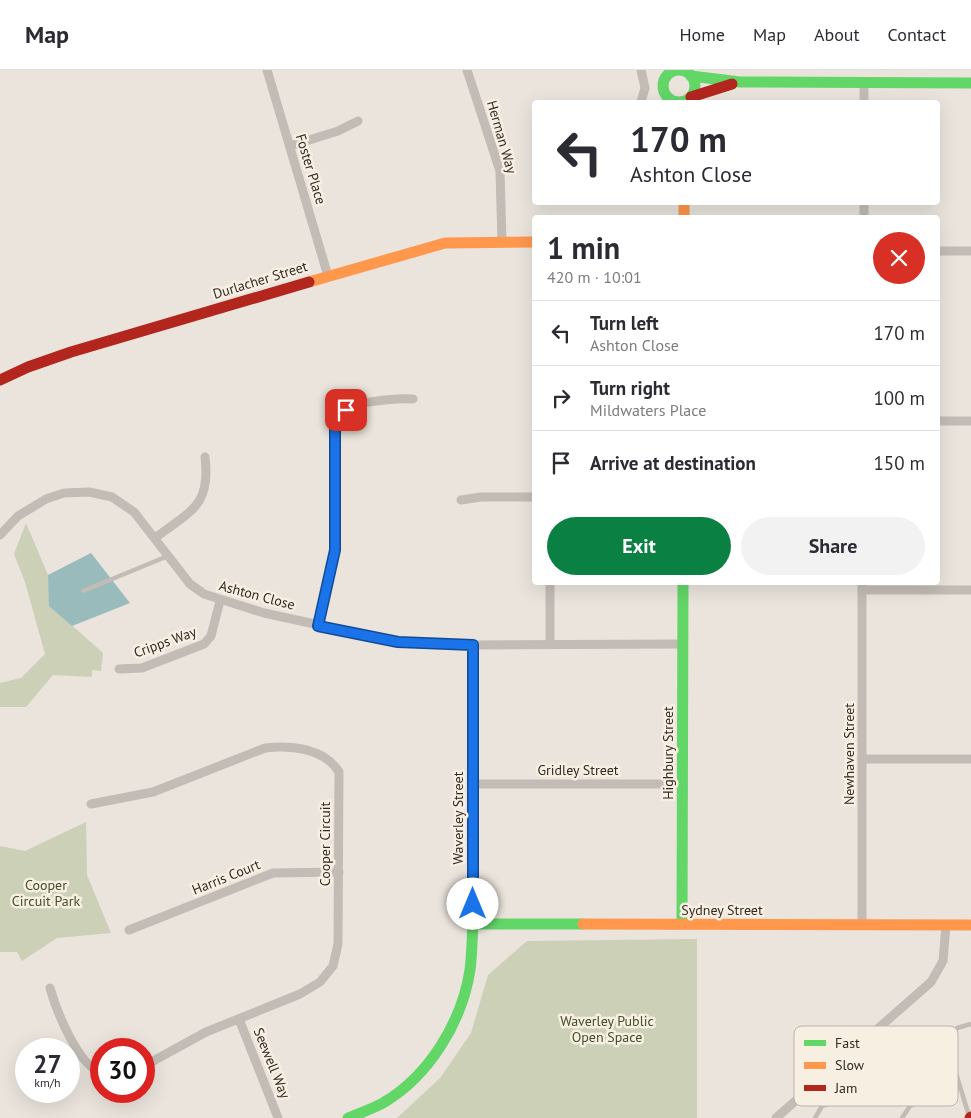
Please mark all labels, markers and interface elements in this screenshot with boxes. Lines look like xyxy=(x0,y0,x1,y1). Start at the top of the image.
text: Map xyxy=(25,19,69,50)
text: Home xyxy=(679,23,725,46)
text: Map xyxy=(753,23,786,46)
text: About xyxy=(814,23,860,46)
text: Contact xyxy=(888,23,946,46)
street label: Herman Way xyxy=(483,98,521,176)
text: 170 m xyxy=(630,116,727,162)
icon: left xyxy=(547,120,612,185)
street label: Foster Place xyxy=(292,132,330,206)
text: Ashton Close xyxy=(630,160,752,188)
text: 1 min xyxy=(547,228,620,267)
button: close xyxy=(873,232,925,284)
street label: Durlacher Street xyxy=(211,257,310,303)
text: 420 m · 10:01 xyxy=(547,267,642,287)
text: Turn left xyxy=(590,311,659,335)
icon: left xyxy=(547,319,575,347)
text: 170 m xyxy=(873,321,925,345)
text: Ashton Close xyxy=(590,335,679,355)
text: Turn right xyxy=(590,376,670,400)
icon: right xyxy=(547,384,575,412)
text: 100 m xyxy=(873,386,925,410)
pin xyxy=(325,389,367,431)
icon: arrive xyxy=(332,396,360,424)
text: Mildwaters Place xyxy=(590,400,706,420)
icon: arrive xyxy=(547,449,575,477)
text: Arrive at destination xyxy=(590,451,756,475)
text: 150 m xyxy=(873,451,925,475)
button: Exit xyxy=(547,517,731,575)
button: Share xyxy=(741,517,925,575)
street label: Ashton Close xyxy=(217,576,297,614)
street label: Cripps Way xyxy=(131,622,199,662)
street label: Newhaven Street xyxy=(840,703,858,805)
street label: Highbury Street xyxy=(659,706,677,800)
street label: Gridley Street xyxy=(537,761,619,779)
street label: Waverley Street xyxy=(449,771,467,864)
street label: Cooper Circuit xyxy=(316,801,334,886)
street label: Harris Court xyxy=(189,855,263,899)
park label: Cooper Circuit Park xyxy=(12,876,80,910)
position arrow xyxy=(446,877,498,929)
street label: Sydney Street xyxy=(681,901,763,919)
park label: Waverley Public Open Space xyxy=(560,1012,654,1046)
street label: Seewell Way xyxy=(250,1025,295,1101)
legend xyxy=(794,1026,958,1106)
text: Fast xyxy=(835,1034,860,1052)
speed limit sign: 30 xyxy=(90,1038,155,1103)
text: 27 xyxy=(33,1048,62,1080)
text: Slow xyxy=(835,1056,865,1074)
text: km/h xyxy=(34,1075,61,1090)
text: Jam xyxy=(834,1079,857,1097)

